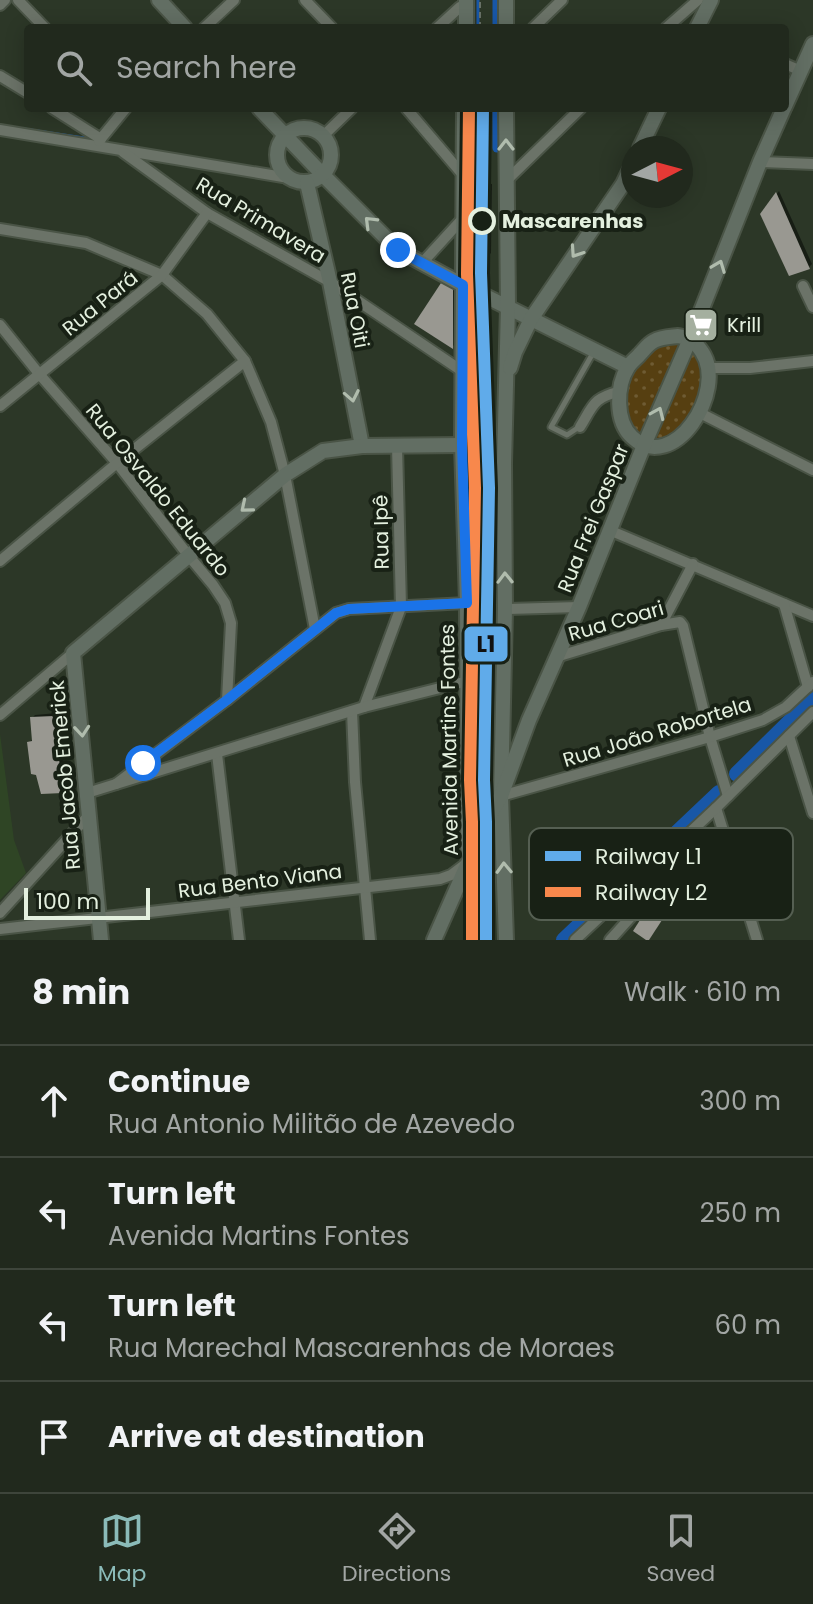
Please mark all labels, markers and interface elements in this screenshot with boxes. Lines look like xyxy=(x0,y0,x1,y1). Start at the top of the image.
search box xyxy=(24,24,789,112)
icon: search xyxy=(52,46,96,90)
text: Search here xyxy=(116,46,297,89)
north arrow xyxy=(621,136,693,208)
one-way arrow xyxy=(497,138,514,151)
street label: Rua Primavera xyxy=(191,170,331,270)
place label: Mascarenhas xyxy=(502,207,643,235)
marker: Mascarenhas xyxy=(469,208,495,234)
one-way arrow xyxy=(365,217,379,231)
route end xyxy=(380,232,416,268)
one-way arrow xyxy=(571,244,586,258)
one-way arrow xyxy=(709,260,726,274)
street label: Rua Pará xyxy=(56,264,144,342)
street label: Rua Oiti xyxy=(334,270,376,350)
supermarket icon: Krill xyxy=(682,306,720,344)
place label: Krill xyxy=(727,311,761,339)
one-way arrow xyxy=(343,389,360,402)
street label: Rua Osvaldo Eduardo xyxy=(79,398,237,582)
one-way arrow xyxy=(648,407,664,421)
street label: Rua Frei Gaspar xyxy=(550,439,636,597)
street label: Rua Ipê xyxy=(366,494,396,570)
one-way arrow xyxy=(241,497,256,512)
one-way arrow xyxy=(496,571,514,584)
street label: Rua Coari xyxy=(565,594,667,648)
street label: Avenida Martins Fontes xyxy=(433,624,465,856)
line badge: L1 xyxy=(463,625,509,663)
text: L1 xyxy=(477,629,495,660)
street label: Rua Jacob Emerick xyxy=(43,679,87,871)
street label: Rua João Robortela xyxy=(559,690,755,774)
one-way arrow xyxy=(73,725,90,738)
route start xyxy=(125,745,161,781)
legend xyxy=(529,828,793,920)
text: Railway L1 xyxy=(595,841,702,872)
street label: Rua Bento Viana xyxy=(176,857,344,905)
one-way arrow xyxy=(496,861,513,874)
text: Railway L2 xyxy=(595,877,707,908)
scale bar xyxy=(24,884,150,920)
text: 100 m xyxy=(36,886,99,917)
text: 8 min xyxy=(32,968,130,1016)
text: Walk · 610 m xyxy=(624,974,781,1010)
text: Continue xyxy=(108,1060,250,1103)
icon: ahead xyxy=(32,1079,76,1123)
text: 300 m xyxy=(699,1083,781,1119)
text: Rua Antonio Militão de Azevedo xyxy=(108,1106,515,1142)
text: Turn left xyxy=(108,1172,236,1215)
icon: left xyxy=(32,1191,76,1235)
text: 250 m xyxy=(700,1195,781,1231)
text: Avenida Martins Fontes xyxy=(108,1218,410,1254)
text: Turn left xyxy=(108,1284,236,1327)
icon: left xyxy=(32,1303,76,1347)
text: 60 m xyxy=(714,1307,781,1343)
text: Rua Marechal Mascarenhas de Moraes xyxy=(108,1330,615,1366)
icon: arrive xyxy=(32,1415,76,1459)
text: Arrive at destination xyxy=(108,1415,425,1458)
tab: Map xyxy=(98,1509,146,1590)
tab: Directions xyxy=(342,1509,451,1590)
tab: Saved xyxy=(647,1509,715,1590)

